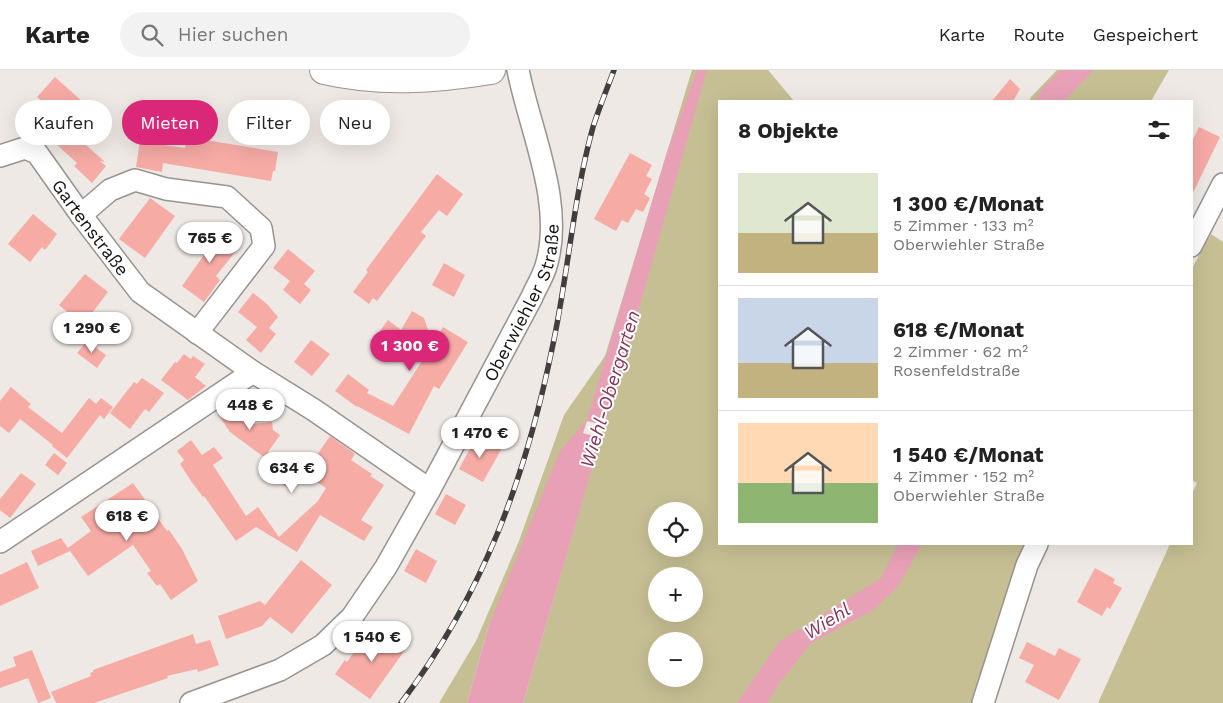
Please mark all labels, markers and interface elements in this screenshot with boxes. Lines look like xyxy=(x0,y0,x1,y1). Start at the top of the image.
search box xyxy=(120,12,470,57)
text: Karte xyxy=(25,21,90,49)
icon: search xyxy=(138,21,166,49)
text: Hier suchen xyxy=(178,23,288,46)
text: Karte xyxy=(939,24,985,45)
text: Route xyxy=(1013,24,1065,45)
text: Gespeichert xyxy=(1093,24,1198,45)
chip: Kaufen xyxy=(15,100,112,145)
chip: Mieten xyxy=(122,100,218,145)
chip: Filter xyxy=(228,100,310,145)
chip: Neu xyxy=(320,100,390,145)
icon: filters xyxy=(1145,116,1173,144)
text: 8 Objekte xyxy=(738,118,838,143)
street label: Gartenstraße xyxy=(48,175,134,280)
text: 1 300 €/Monat xyxy=(893,191,1044,216)
icon: home xyxy=(778,193,838,253)
text: 5 Zimmer · 133 m² xyxy=(893,216,1034,235)
pin: 765 € xyxy=(175,222,245,264)
street label: Oberwiehler Straße xyxy=(479,223,562,385)
text: 765 € xyxy=(188,228,232,247)
text: Oberwiehler Straße xyxy=(893,235,1045,254)
water label: Wiehl-Obergarten xyxy=(575,308,645,470)
pin: 1 290 € xyxy=(46,312,138,354)
text: 618 €/Monat xyxy=(893,317,1024,342)
text: 1 290 € xyxy=(64,318,120,337)
icon: home xyxy=(778,318,838,378)
pin: 1 300 € xyxy=(364,330,456,372)
text: 1 300 € xyxy=(381,336,439,355)
text: 2 Zimmer · 62 m² xyxy=(893,342,1028,361)
text: Rosenfeldstraße xyxy=(893,361,1020,380)
pin: 448 € xyxy=(215,388,285,431)
text: 448 € xyxy=(227,395,273,414)
pin: 1 470 € xyxy=(434,416,526,459)
text: 1 470 € xyxy=(452,423,508,442)
text: 1 540 €/Monat xyxy=(893,442,1044,467)
icon: home xyxy=(778,443,838,503)
pin: 634 € xyxy=(257,452,327,494)
text: 634 € xyxy=(269,458,315,477)
text: 4 Zimmer · 152 m² xyxy=(893,467,1034,486)
text: Oberwiehler Straße xyxy=(893,486,1045,505)
pin: 618 € xyxy=(92,500,162,542)
map controls xyxy=(648,502,703,687)
button: locate xyxy=(648,502,703,557)
text: 618 € xyxy=(106,506,148,525)
button: + xyxy=(648,567,703,622)
water label: Wiehl xyxy=(799,598,855,644)
pin: 1 540 € xyxy=(326,620,418,663)
text: 1 540 € xyxy=(343,627,401,646)
button: − xyxy=(648,632,703,687)

